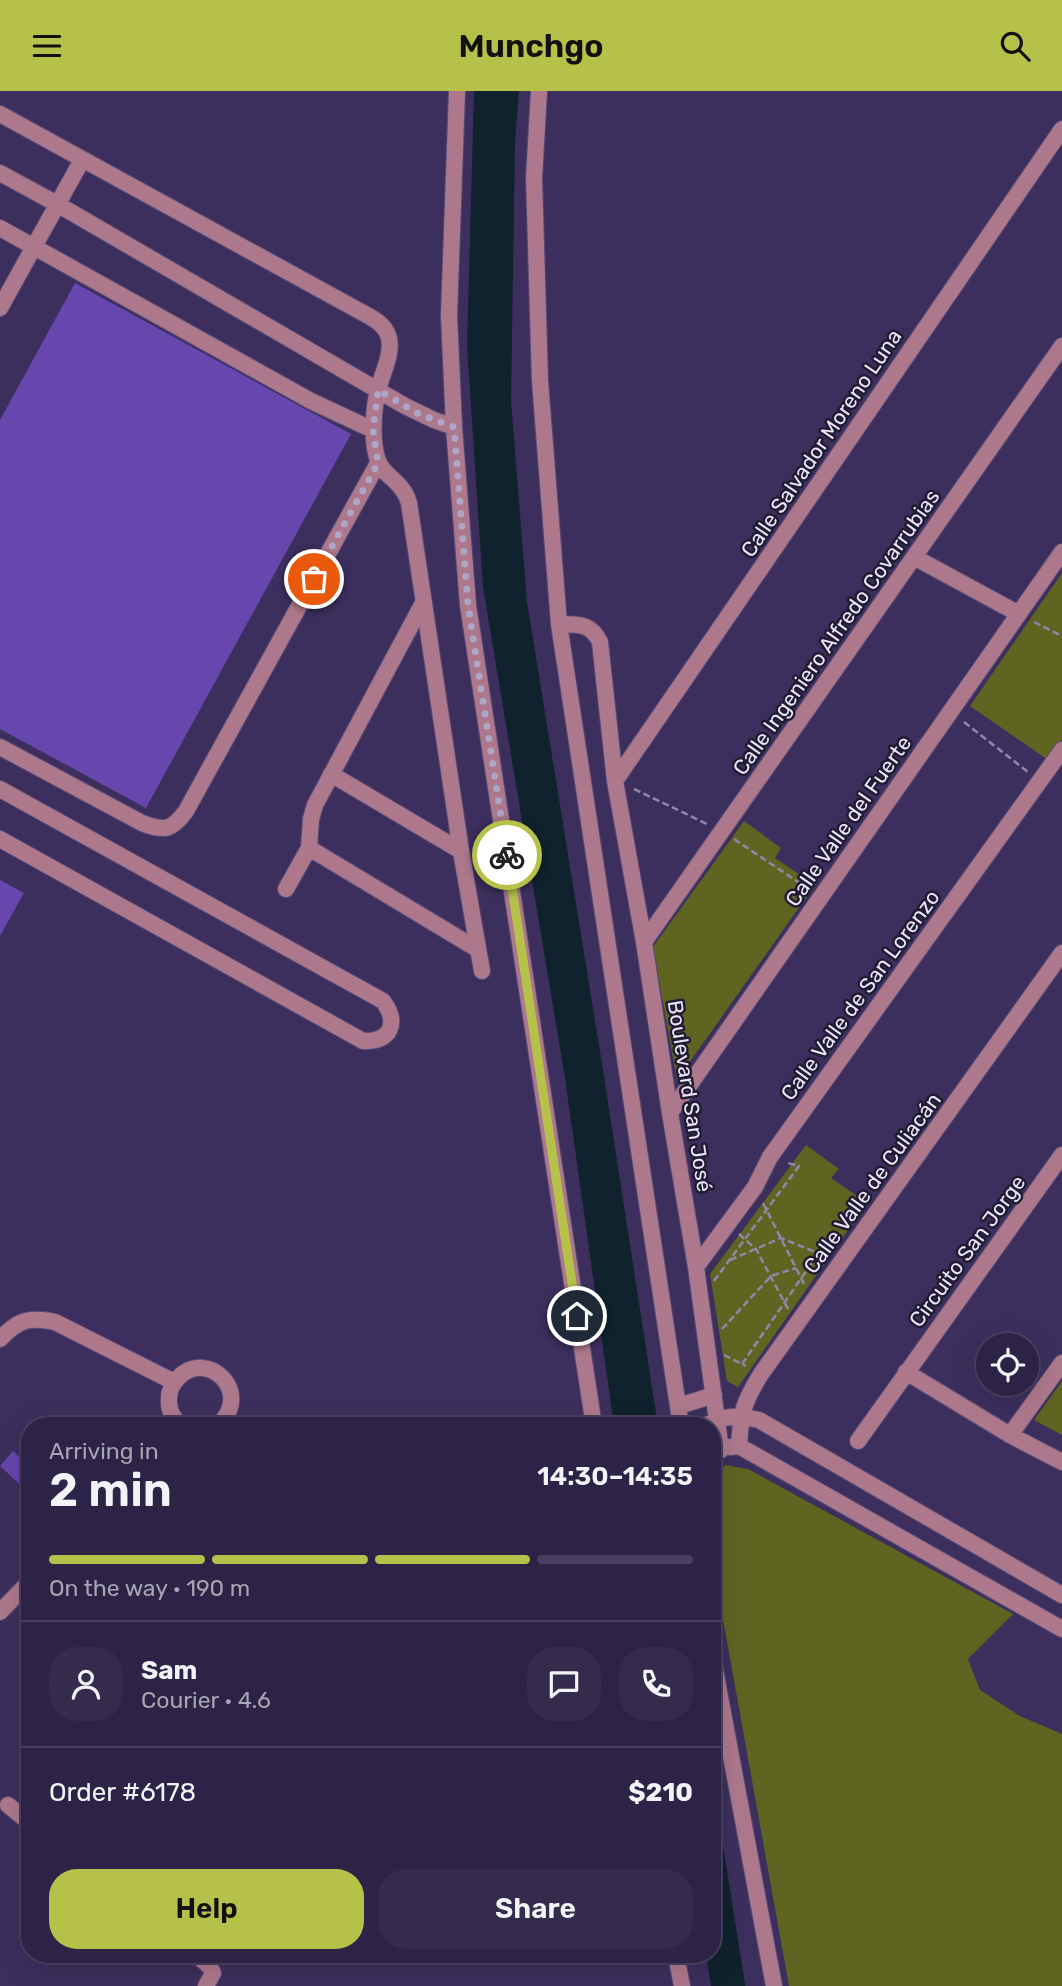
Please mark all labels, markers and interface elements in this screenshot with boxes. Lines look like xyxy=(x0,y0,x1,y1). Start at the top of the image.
icon: menu xyxy=(28,27,66,65)
text: Munchgo xyxy=(459,27,603,65)
icon: search xyxy=(996,27,1034,65)
street label: Calle Salvador Moreno Luna xyxy=(735,324,907,562)
street label: Calle Ingeniero Alfredo Covarrubias xyxy=(727,484,945,780)
pin xyxy=(284,549,344,609)
icon: bag xyxy=(295,560,333,598)
street label: Calle Valle del Fuerte xyxy=(780,731,916,911)
courier xyxy=(472,820,542,890)
icon: bike xyxy=(488,836,526,874)
street label: Calle Valle de San Lorenzo xyxy=(775,885,945,1105)
street label: Boulevard San José xyxy=(662,998,718,1194)
street label: Calle Valle de Culiacán xyxy=(798,1088,946,1278)
street label: Circuito San Jorge xyxy=(904,1170,1030,1332)
pin xyxy=(547,1286,607,1346)
icon: home xyxy=(558,1297,596,1335)
map controls xyxy=(976,1333,1039,1396)
button: locate xyxy=(976,1333,1039,1396)
text: Arriving in xyxy=(49,1437,159,1465)
text: 14:30–14:35 xyxy=(537,1461,693,1492)
text: 2 min xyxy=(49,1463,172,1518)
text: On the way · 190 m xyxy=(49,1574,250,1602)
button: person xyxy=(49,1647,123,1721)
button: chat xyxy=(527,1647,601,1721)
button: phone xyxy=(619,1647,693,1721)
text: Sam xyxy=(141,1655,197,1686)
text: Courier · 4.6 xyxy=(141,1686,271,1714)
text: Order #6178 xyxy=(49,1777,196,1808)
text: $210 xyxy=(628,1777,693,1808)
button: Help xyxy=(49,1869,364,1949)
button: Share xyxy=(378,1869,693,1949)

